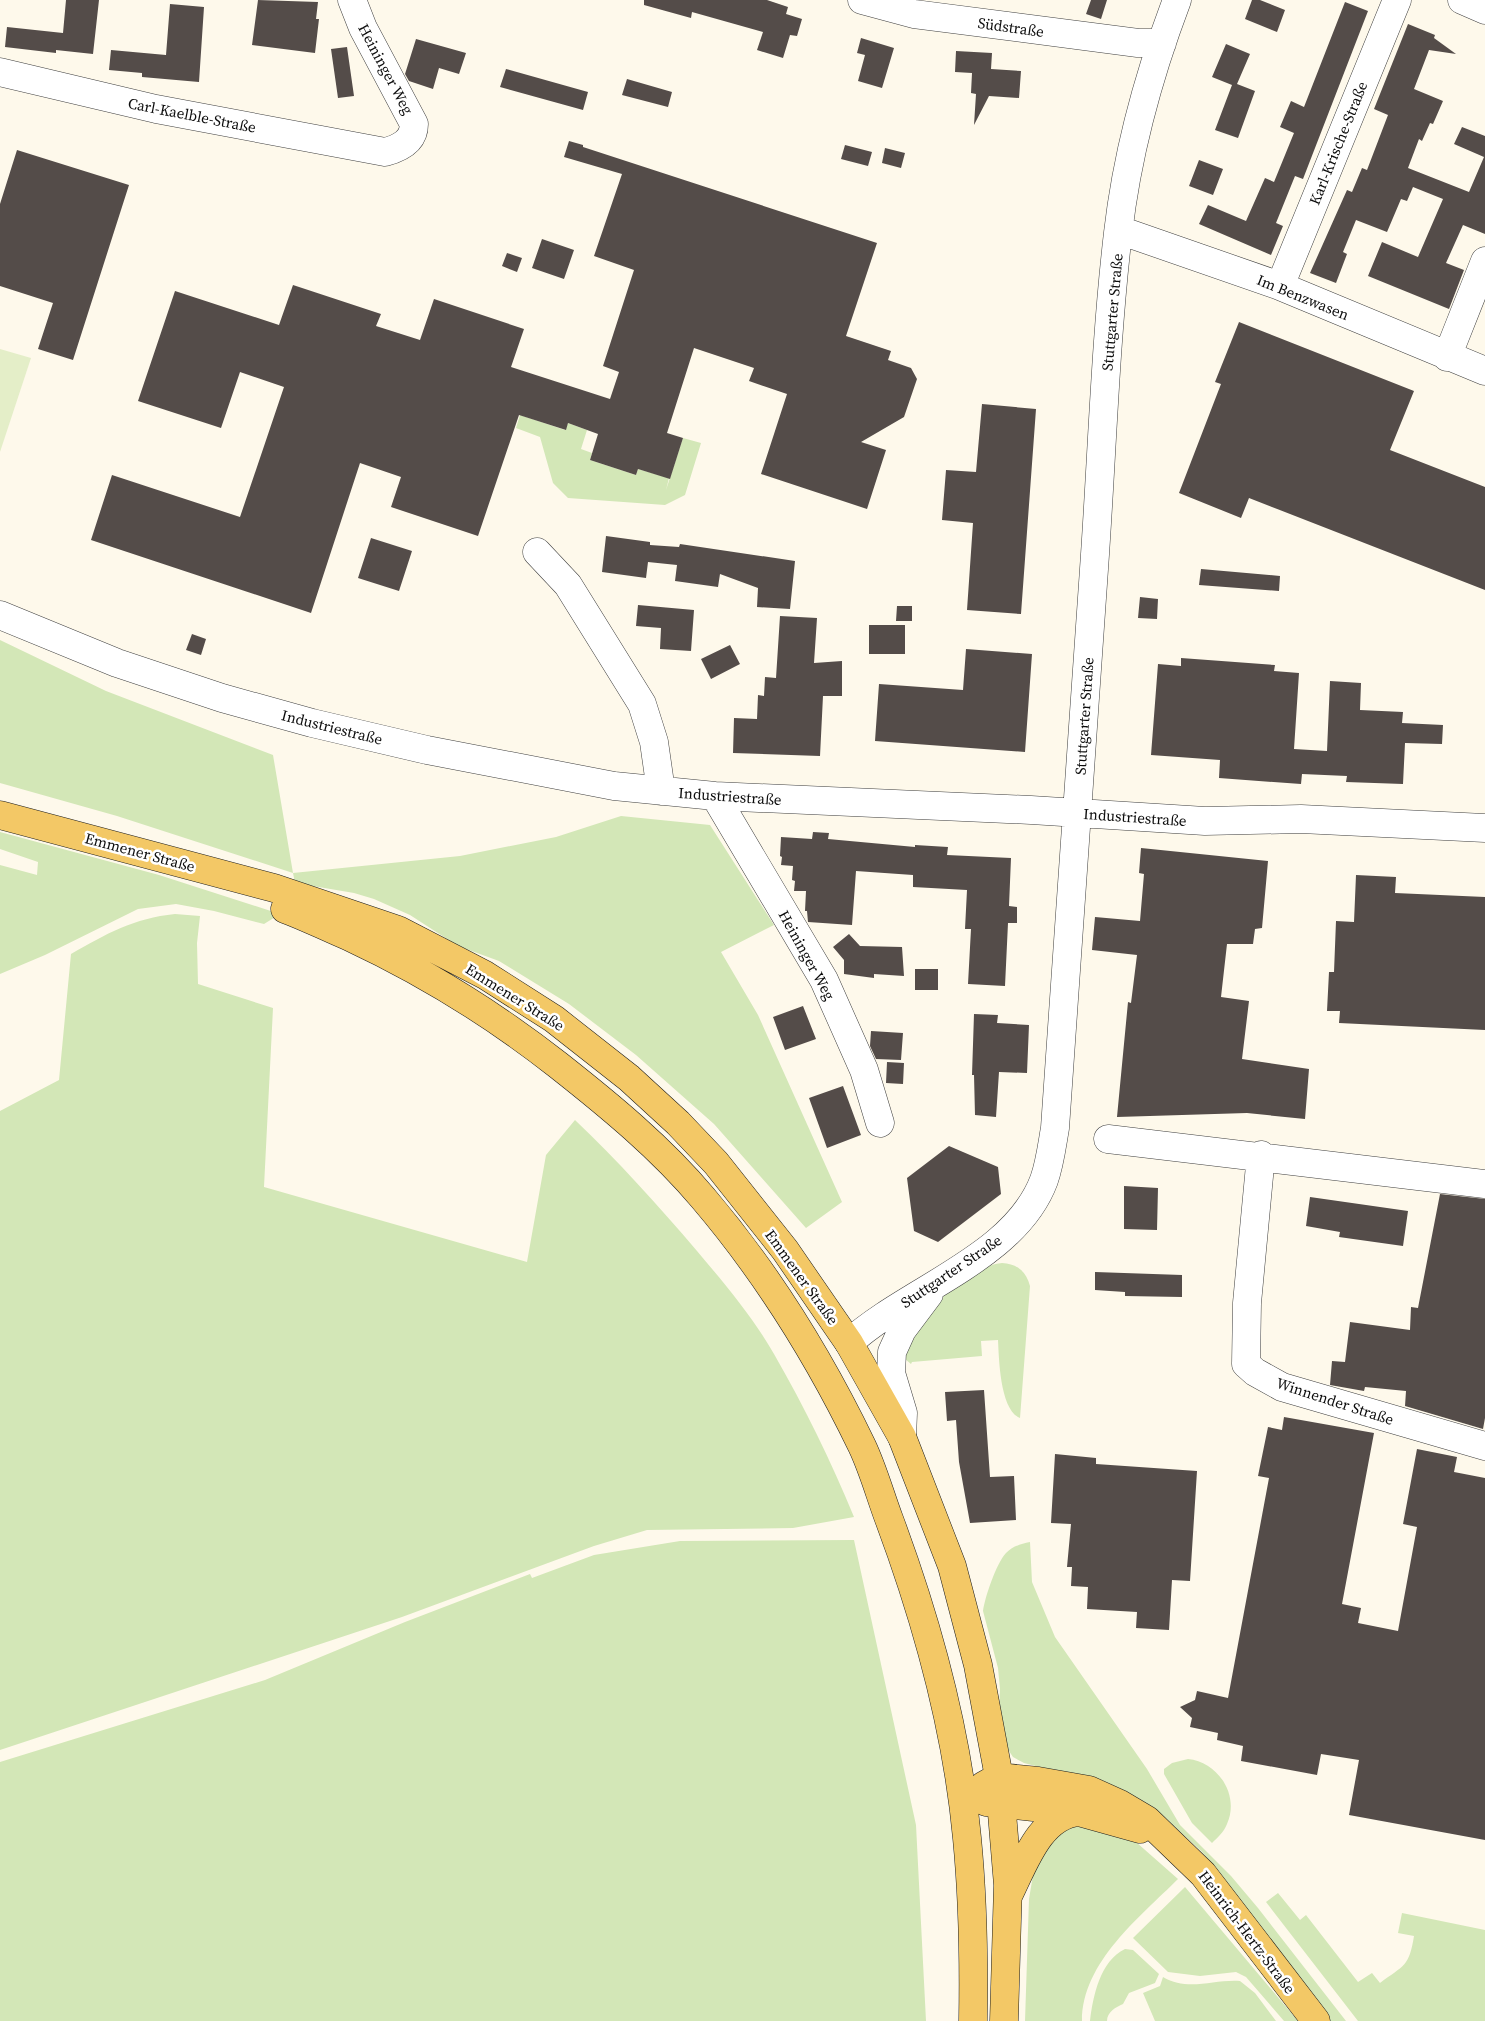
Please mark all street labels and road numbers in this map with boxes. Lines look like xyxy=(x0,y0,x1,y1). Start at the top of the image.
street label: Südstraße xyxy=(977,12,1046,42)
street label: Heininger Weg xyxy=(353,20,419,118)
street label: Karl-Krische-Straße xyxy=(1304,78,1372,208)
street label: Carl-Kaelble-Straße xyxy=(126,92,258,138)
street label: Stuttgarter Straße xyxy=(1096,252,1128,372)
street label: Im Benzwasen xyxy=(1254,269,1352,325)
street label: Stuttgarter Straße xyxy=(1069,656,1099,775)
street label: Industriestraße xyxy=(279,704,385,750)
street label: Industriestraße xyxy=(678,782,783,810)
street label: Industriestraße xyxy=(1083,803,1188,831)
street label: Emmener Straße xyxy=(83,827,198,877)
street label: Heininger Weg xyxy=(774,906,840,1004)
street label: Emmener Straße xyxy=(461,958,569,1036)
street label: Emmener Straße xyxy=(760,1225,844,1329)
street label: Stuttgarter Straße xyxy=(896,1229,1006,1313)
street label: Winnender Straße xyxy=(1274,1372,1397,1430)
street label: Heinrich-Hertz-Straße xyxy=(1194,1866,1301,1998)

